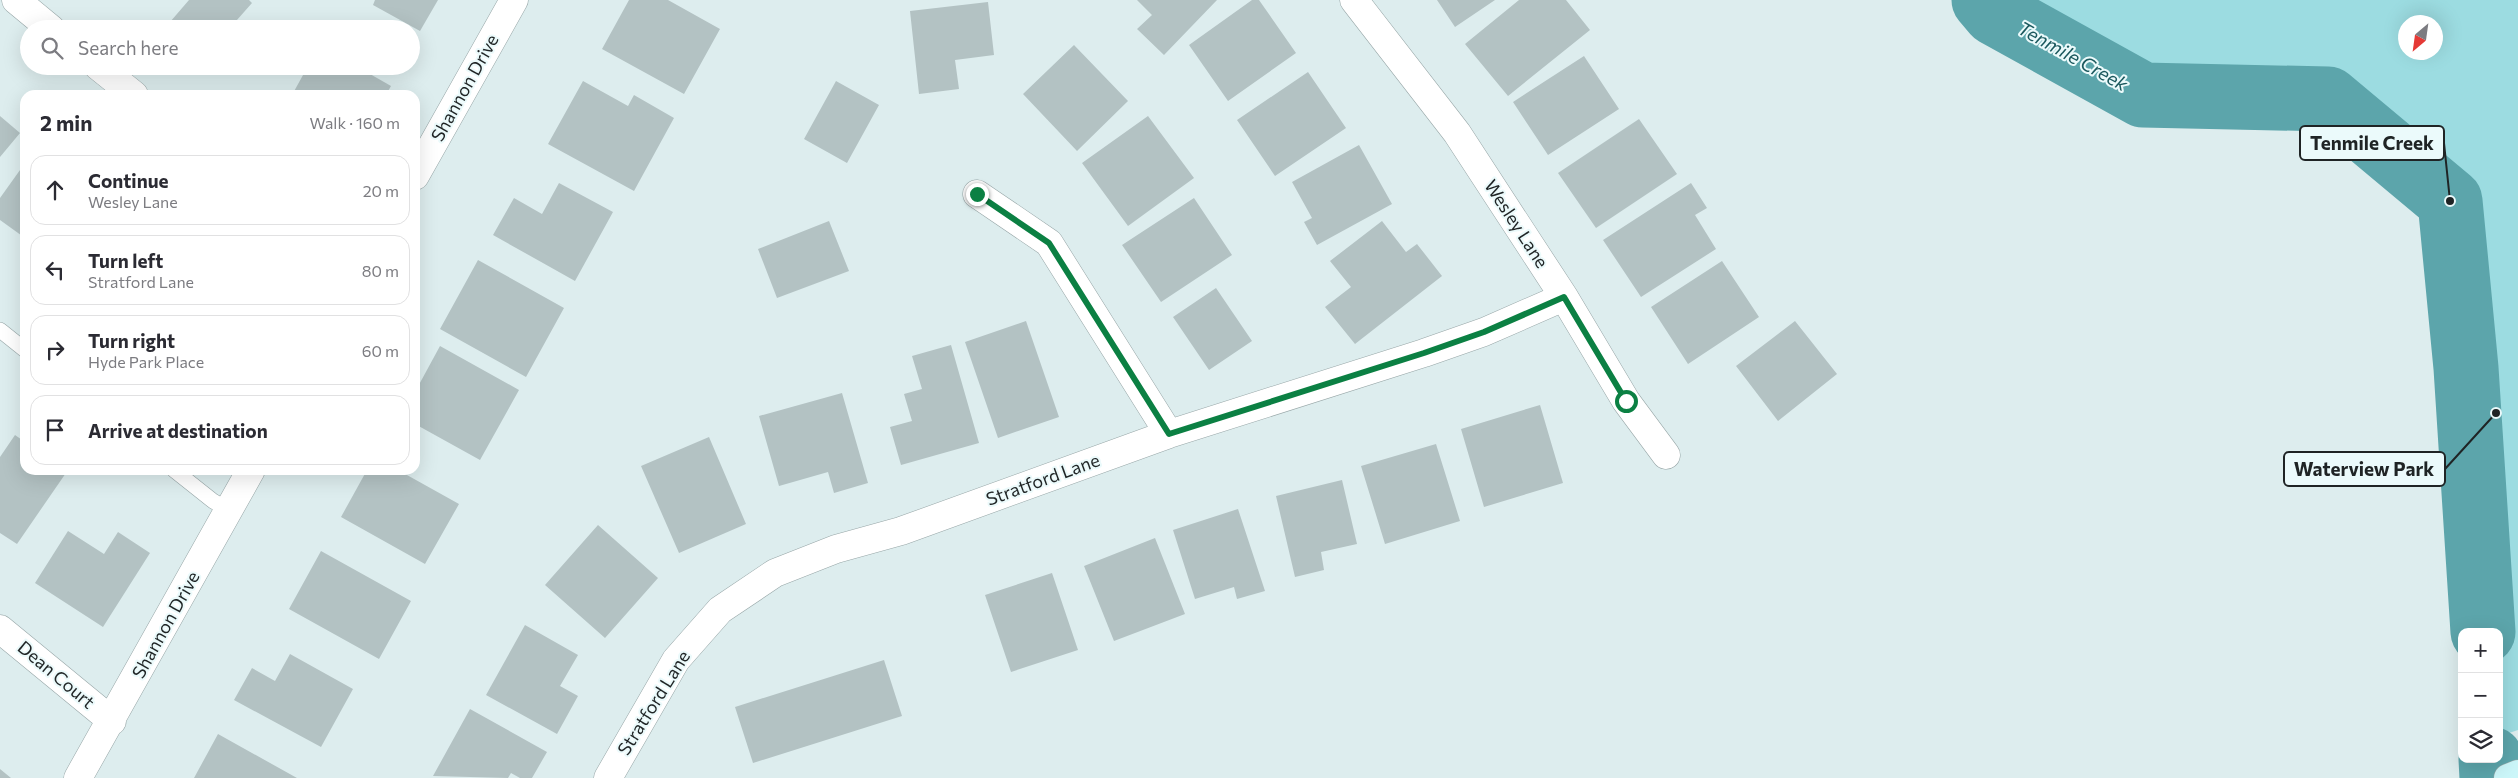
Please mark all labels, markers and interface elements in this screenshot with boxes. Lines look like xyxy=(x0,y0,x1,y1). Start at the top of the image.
north arrow xyxy=(2398,15,2443,60)
water label: Tenmile Creek xyxy=(2014,16,2133,96)
search box xyxy=(20,20,420,75)
street label: Shannon Drive xyxy=(426,30,503,145)
icon: search xyxy=(38,34,66,62)
text: Search here xyxy=(78,36,178,59)
text: 2 min xyxy=(40,110,92,135)
text: Walk · 160 m xyxy=(310,113,400,132)
callout: Tenmile Creek xyxy=(2300,126,2444,160)
text: Tenmile Creek xyxy=(2310,131,2434,154)
text: Continue xyxy=(88,169,168,192)
street label: Wesley Lane xyxy=(1480,175,1554,272)
icon: ahead xyxy=(41,176,69,204)
text: 20 m xyxy=(363,181,399,200)
route end xyxy=(966,183,989,206)
text: Wesley Lane xyxy=(88,192,178,211)
text: Turn left xyxy=(88,249,163,272)
icon: left xyxy=(41,256,69,284)
text: 80 m xyxy=(362,261,399,280)
text: Stratford Lane xyxy=(88,272,194,291)
text: Turn right xyxy=(88,329,175,352)
icon: right xyxy=(41,336,69,364)
text: 60 m xyxy=(362,341,399,360)
text: Hyde Park Place xyxy=(88,352,204,371)
route start xyxy=(1615,390,1638,413)
icon: arrive xyxy=(41,416,69,444)
text: Arrive at destination xyxy=(88,419,268,442)
street label: Stratford Lane xyxy=(983,448,1102,510)
callout: Waterview Park xyxy=(2284,452,2445,486)
text: Waterview Park xyxy=(2294,457,2434,480)
street label: Shannon Drive xyxy=(127,567,204,682)
map controls xyxy=(2458,628,2503,763)
button: + xyxy=(2458,628,2503,673)
street label: Dean Court xyxy=(14,636,100,713)
street label: Stratford Lane xyxy=(612,646,694,759)
button: − xyxy=(2458,673,2503,718)
button: layers xyxy=(2458,718,2503,763)

